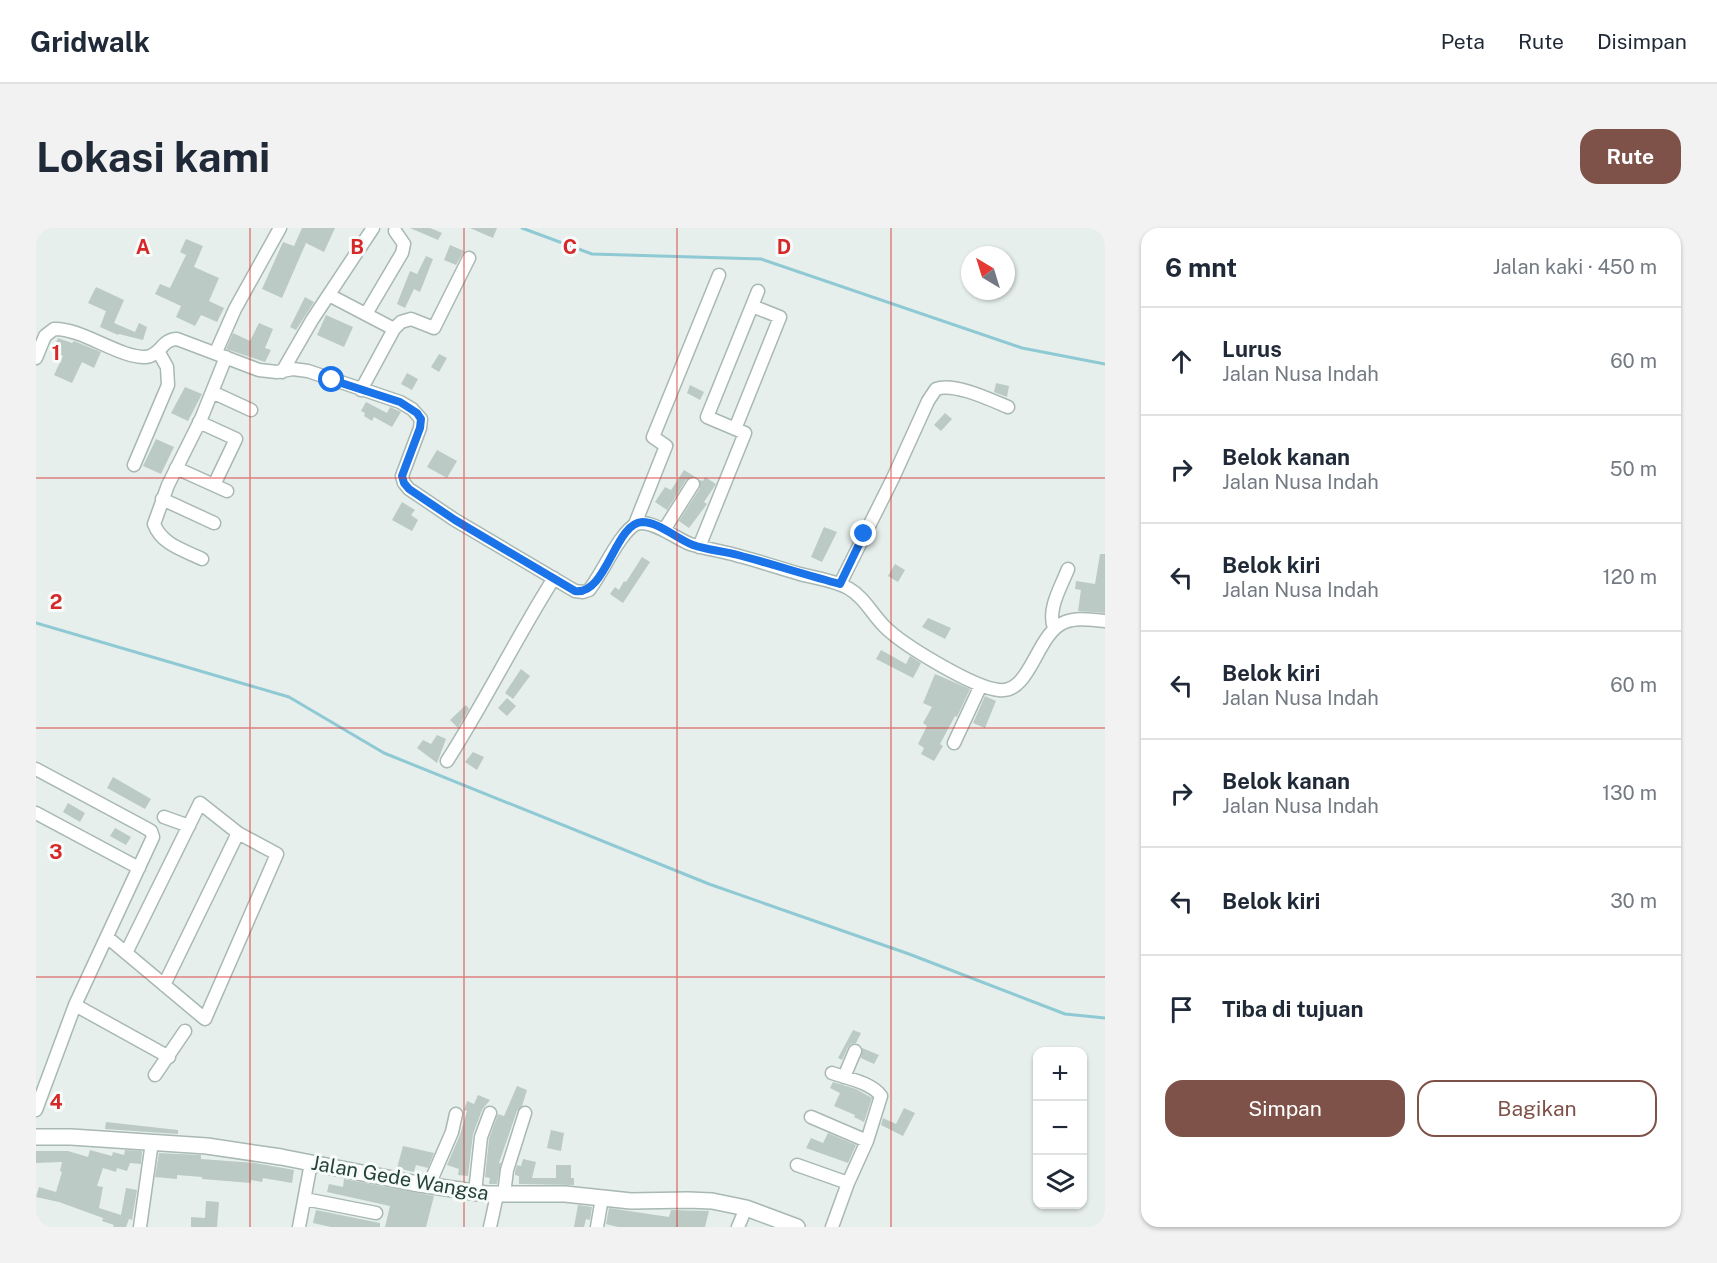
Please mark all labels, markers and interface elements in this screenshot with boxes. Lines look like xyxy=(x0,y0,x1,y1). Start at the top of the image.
text: Gridwalk xyxy=(30,25,150,58)
text: Peta xyxy=(1441,29,1485,54)
text: Rute xyxy=(1518,29,1564,54)
text: Disimpan xyxy=(1597,29,1687,54)
button: Rute xyxy=(1580,129,1681,184)
text: Lokasi kami xyxy=(36,132,270,181)
text: A xyxy=(136,235,150,259)
text: B xyxy=(350,235,364,259)
text: C xyxy=(563,235,577,259)
text: D xyxy=(777,235,791,259)
north arrow xyxy=(961,246,1015,300)
text: 6 mnt xyxy=(1165,252,1237,283)
text: Jalan kaki · 450 m xyxy=(1493,255,1657,279)
text: Lurus xyxy=(1222,336,1282,362)
text: 1 xyxy=(52,341,60,365)
icon: ahead xyxy=(1165,345,1198,378)
text: 60 m xyxy=(1610,349,1657,373)
text: Jalan Nusa Indah xyxy=(1222,362,1379,386)
route start xyxy=(318,366,344,392)
text: Belok kanan xyxy=(1222,444,1350,470)
icon: right xyxy=(1165,453,1198,486)
text: 50 m xyxy=(1610,457,1657,481)
text: Jalan Nusa Indah xyxy=(1222,470,1379,494)
route end xyxy=(850,520,876,546)
text: Belok kiri xyxy=(1222,552,1320,578)
icon: left xyxy=(1165,561,1198,594)
text: 120 m xyxy=(1603,565,1657,589)
text: Jalan Nusa Indah xyxy=(1222,578,1379,602)
text: 2 xyxy=(50,590,62,614)
text: Belok kiri xyxy=(1222,660,1320,686)
icon: left xyxy=(1165,669,1198,702)
text: 60 m xyxy=(1610,673,1657,697)
text: Jalan Nusa Indah xyxy=(1222,686,1379,710)
text: Belok kanan xyxy=(1222,768,1350,794)
icon: right xyxy=(1165,777,1198,810)
text: 130 m xyxy=(1602,781,1657,805)
text: Jalan Nusa Indah xyxy=(1222,794,1379,818)
text: 3 xyxy=(49,840,63,864)
icon: left xyxy=(1165,885,1198,918)
text: Belok kiri xyxy=(1222,888,1320,914)
text: 30 m xyxy=(1610,889,1657,913)
icon: arrive xyxy=(1165,993,1198,1026)
text: Tiba di tujuan xyxy=(1222,996,1363,1022)
map controls xyxy=(1033,1047,1087,1209)
button: + xyxy=(1033,1047,1087,1101)
button: Simpan xyxy=(1165,1080,1405,1137)
button: Bagikan xyxy=(1417,1080,1657,1137)
text: 4 xyxy=(49,1090,63,1114)
button: − xyxy=(1033,1101,1087,1155)
street label: Jalan Gede Wangsa xyxy=(309,1151,491,1205)
button: layers xyxy=(1033,1155,1087,1209)

